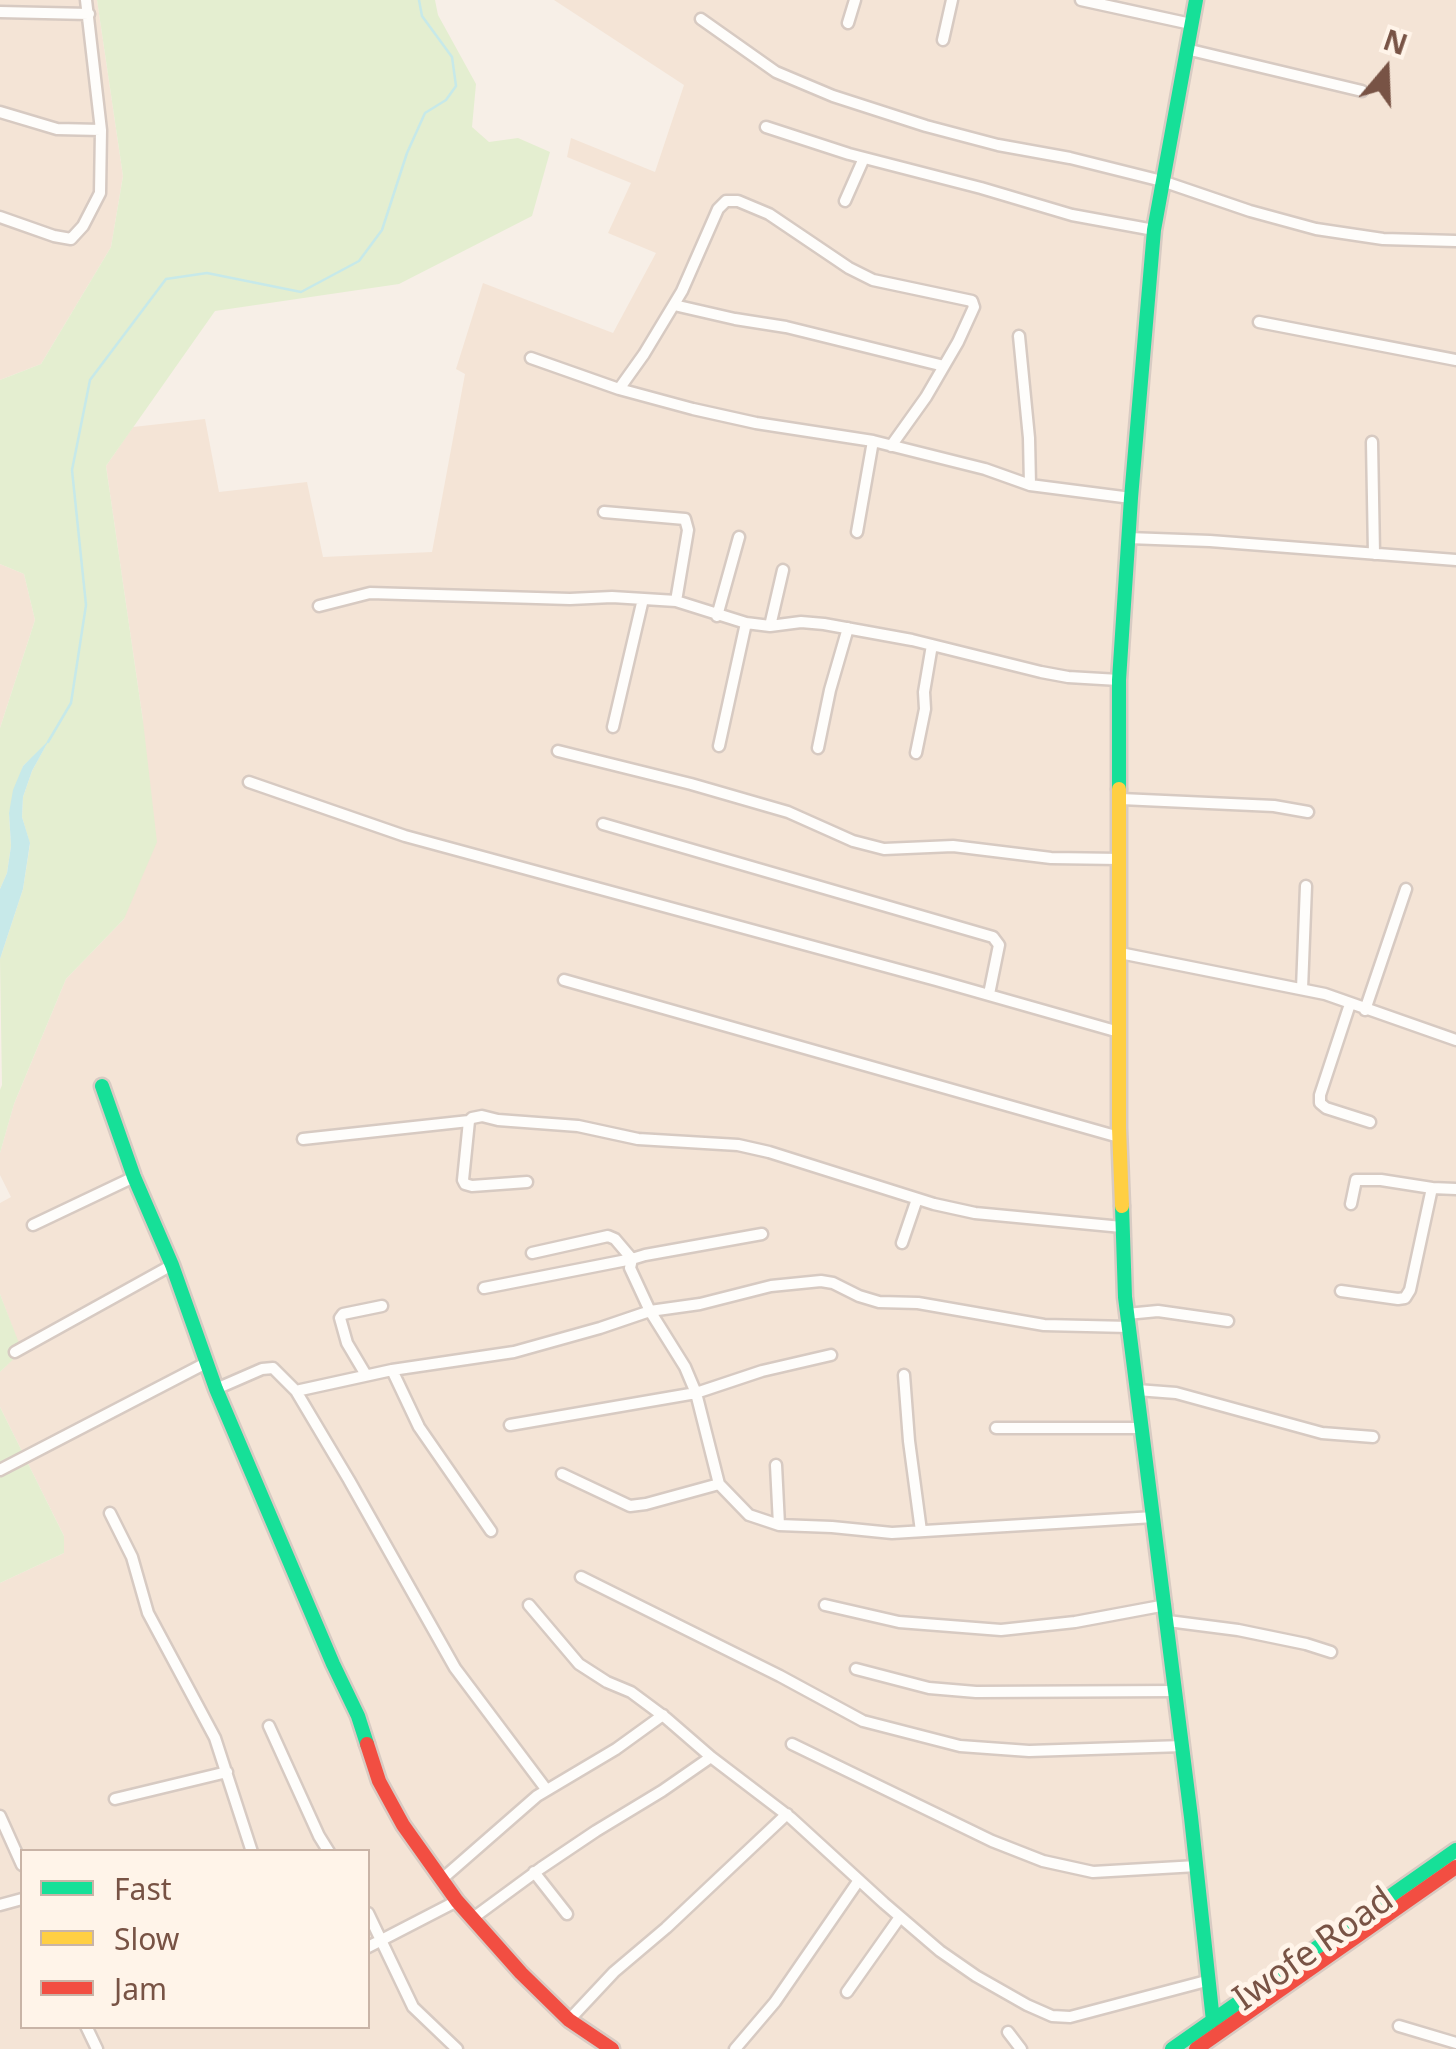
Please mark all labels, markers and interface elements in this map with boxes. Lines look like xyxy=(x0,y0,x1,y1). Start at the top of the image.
north arrow xyxy=(1336,20,1436,120)
text: N xyxy=(1379,20,1413,63)
legend xyxy=(20,1849,370,2029)
text: Fast xyxy=(114,1868,172,1909)
street label: Iwofe Road xyxy=(1226,1880,1402,2020)
text: Slow xyxy=(114,1918,179,1959)
text: Jam xyxy=(114,1968,167,2009)

